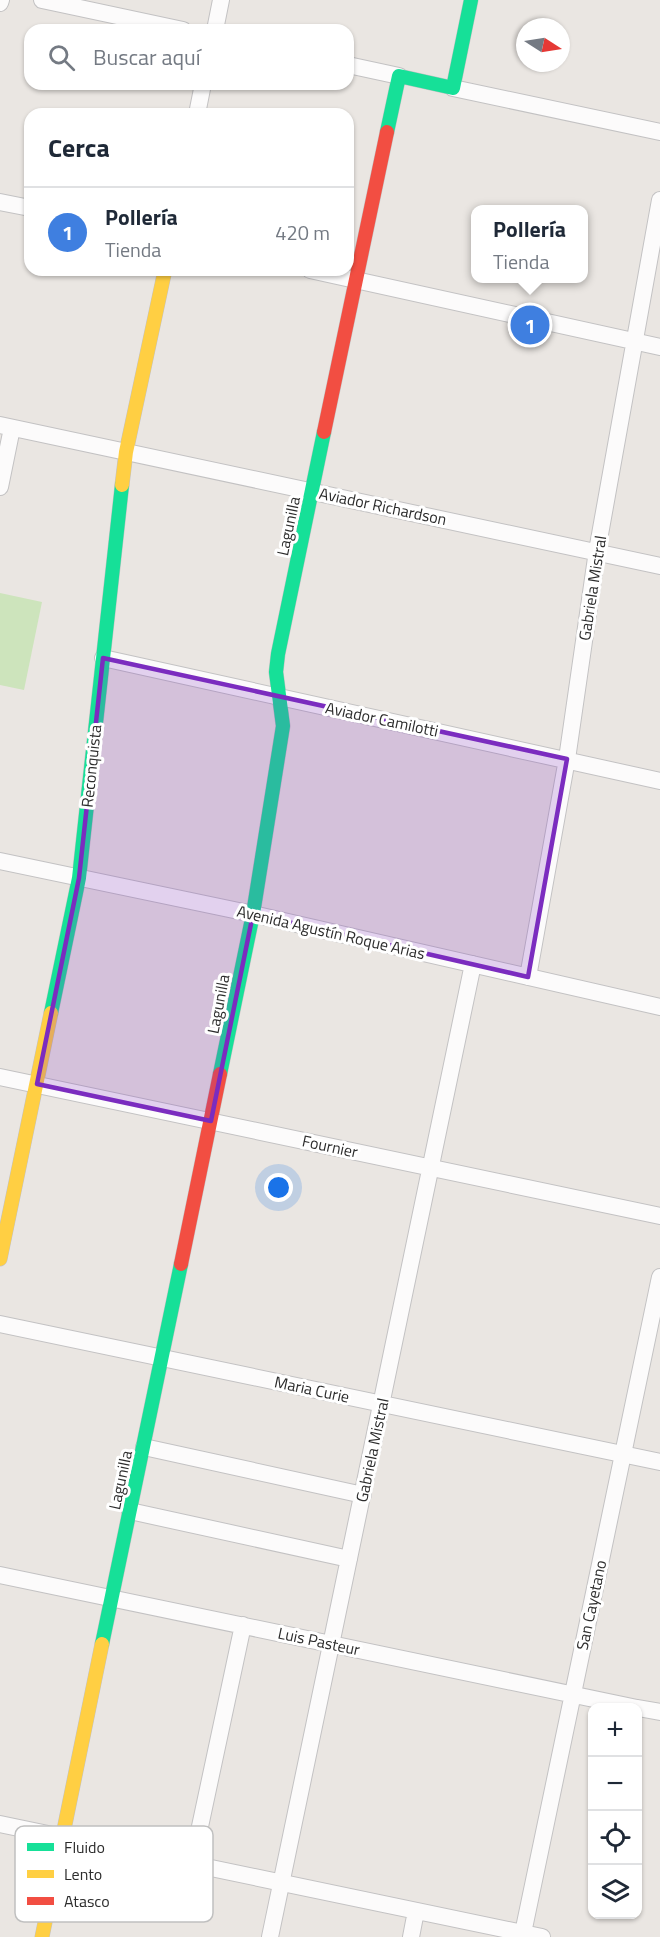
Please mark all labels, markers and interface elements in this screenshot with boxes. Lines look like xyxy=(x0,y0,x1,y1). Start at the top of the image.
north arrow xyxy=(516,18,570,72)
search box xyxy=(24,24,354,90)
text: Buscar aquí xyxy=(93,40,201,74)
icon: search xyxy=(45,41,78,74)
text: Cerca xyxy=(48,128,110,167)
text: Pollería xyxy=(105,200,178,234)
popup xyxy=(471,205,588,283)
text: Pollería xyxy=(493,212,566,246)
text: 1 xyxy=(62,217,73,248)
text: 420 m xyxy=(275,217,330,248)
text: Tienda xyxy=(105,234,161,265)
text: Tienda xyxy=(493,246,549,277)
pin: 1 xyxy=(510,302,550,348)
street label: Aviador Richardson xyxy=(317,481,449,531)
street label: Lagunilla xyxy=(270,494,306,558)
street label: Gabriela Mistral xyxy=(572,534,612,642)
street label: Aviador Camilotti xyxy=(323,695,441,743)
street label: Reconquista xyxy=(75,723,107,809)
street label: Avenida Agustín Roque Arias xyxy=(235,899,427,965)
street label: Lagunilla xyxy=(201,972,235,1036)
street label: Fournier xyxy=(300,1128,360,1164)
your location xyxy=(264,1173,293,1202)
street label: Maria Curie xyxy=(272,1369,352,1409)
street label: Gabriela Mistral xyxy=(349,1396,395,1504)
street label: Lagunilla xyxy=(102,1448,138,1512)
street label: San Cayetano xyxy=(570,1558,612,1652)
street label: Luis Pasteur xyxy=(276,1621,363,1661)
map controls xyxy=(588,1703,642,1919)
button: + xyxy=(588,1703,642,1757)
button: − xyxy=(588,1757,642,1811)
button: locate xyxy=(588,1811,642,1865)
legend xyxy=(15,1826,213,1922)
text: Fluido xyxy=(64,1835,105,1859)
text: Lento xyxy=(64,1862,102,1886)
button: layers xyxy=(588,1865,642,1919)
text: Atasco xyxy=(64,1889,110,1913)

